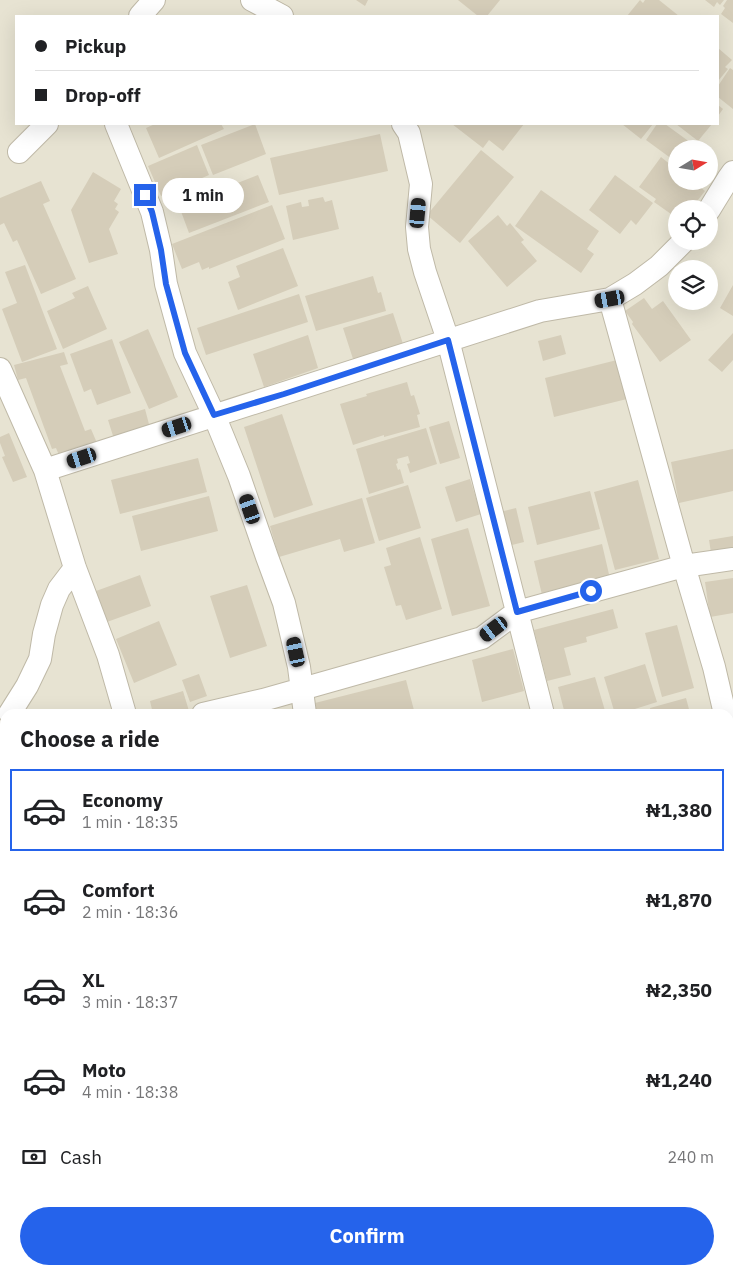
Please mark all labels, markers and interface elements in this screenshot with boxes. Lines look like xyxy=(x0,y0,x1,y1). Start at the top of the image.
text: Pickup xyxy=(65,34,126,58)
text: Drop-off xyxy=(65,83,141,107)
north arrow xyxy=(668,140,718,190)
map controls xyxy=(668,140,718,310)
callout: 1 min xyxy=(162,178,245,212)
route end xyxy=(134,184,156,206)
text: 1 min xyxy=(182,185,224,205)
car xyxy=(409,197,426,229)
button: locate xyxy=(668,200,718,250)
button: layers xyxy=(668,260,718,310)
car xyxy=(593,289,626,309)
car xyxy=(160,415,193,439)
car xyxy=(65,446,98,470)
car xyxy=(238,492,261,526)
route start xyxy=(580,580,602,602)
car xyxy=(477,614,510,644)
car xyxy=(285,636,306,668)
text: Choose a ride xyxy=(20,724,160,753)
icon: car xyxy=(22,788,67,833)
text: Economy xyxy=(82,788,163,812)
text: ₦1,380 xyxy=(646,798,712,822)
text: 1 min · 18:35 xyxy=(82,812,178,832)
icon: car xyxy=(22,878,67,923)
text: Comfort xyxy=(82,878,155,902)
text: ₦1,870 xyxy=(646,888,712,912)
text: 2 min · 18:36 xyxy=(82,902,178,922)
icon: car xyxy=(22,968,67,1013)
text: XL xyxy=(82,968,105,992)
text: ₦2,350 xyxy=(646,978,712,1002)
text: 3 min · 18:37 xyxy=(82,992,178,1012)
icon: car xyxy=(22,1058,67,1103)
text: Moto xyxy=(82,1058,126,1082)
text: ₦1,240 xyxy=(646,1068,712,1092)
text: 4 min · 18:38 xyxy=(82,1082,178,1102)
icon: cash xyxy=(20,1143,48,1171)
text: Cash xyxy=(60,1145,102,1169)
text: 240 m xyxy=(667,1147,714,1167)
button: Confirm xyxy=(20,1207,714,1265)

